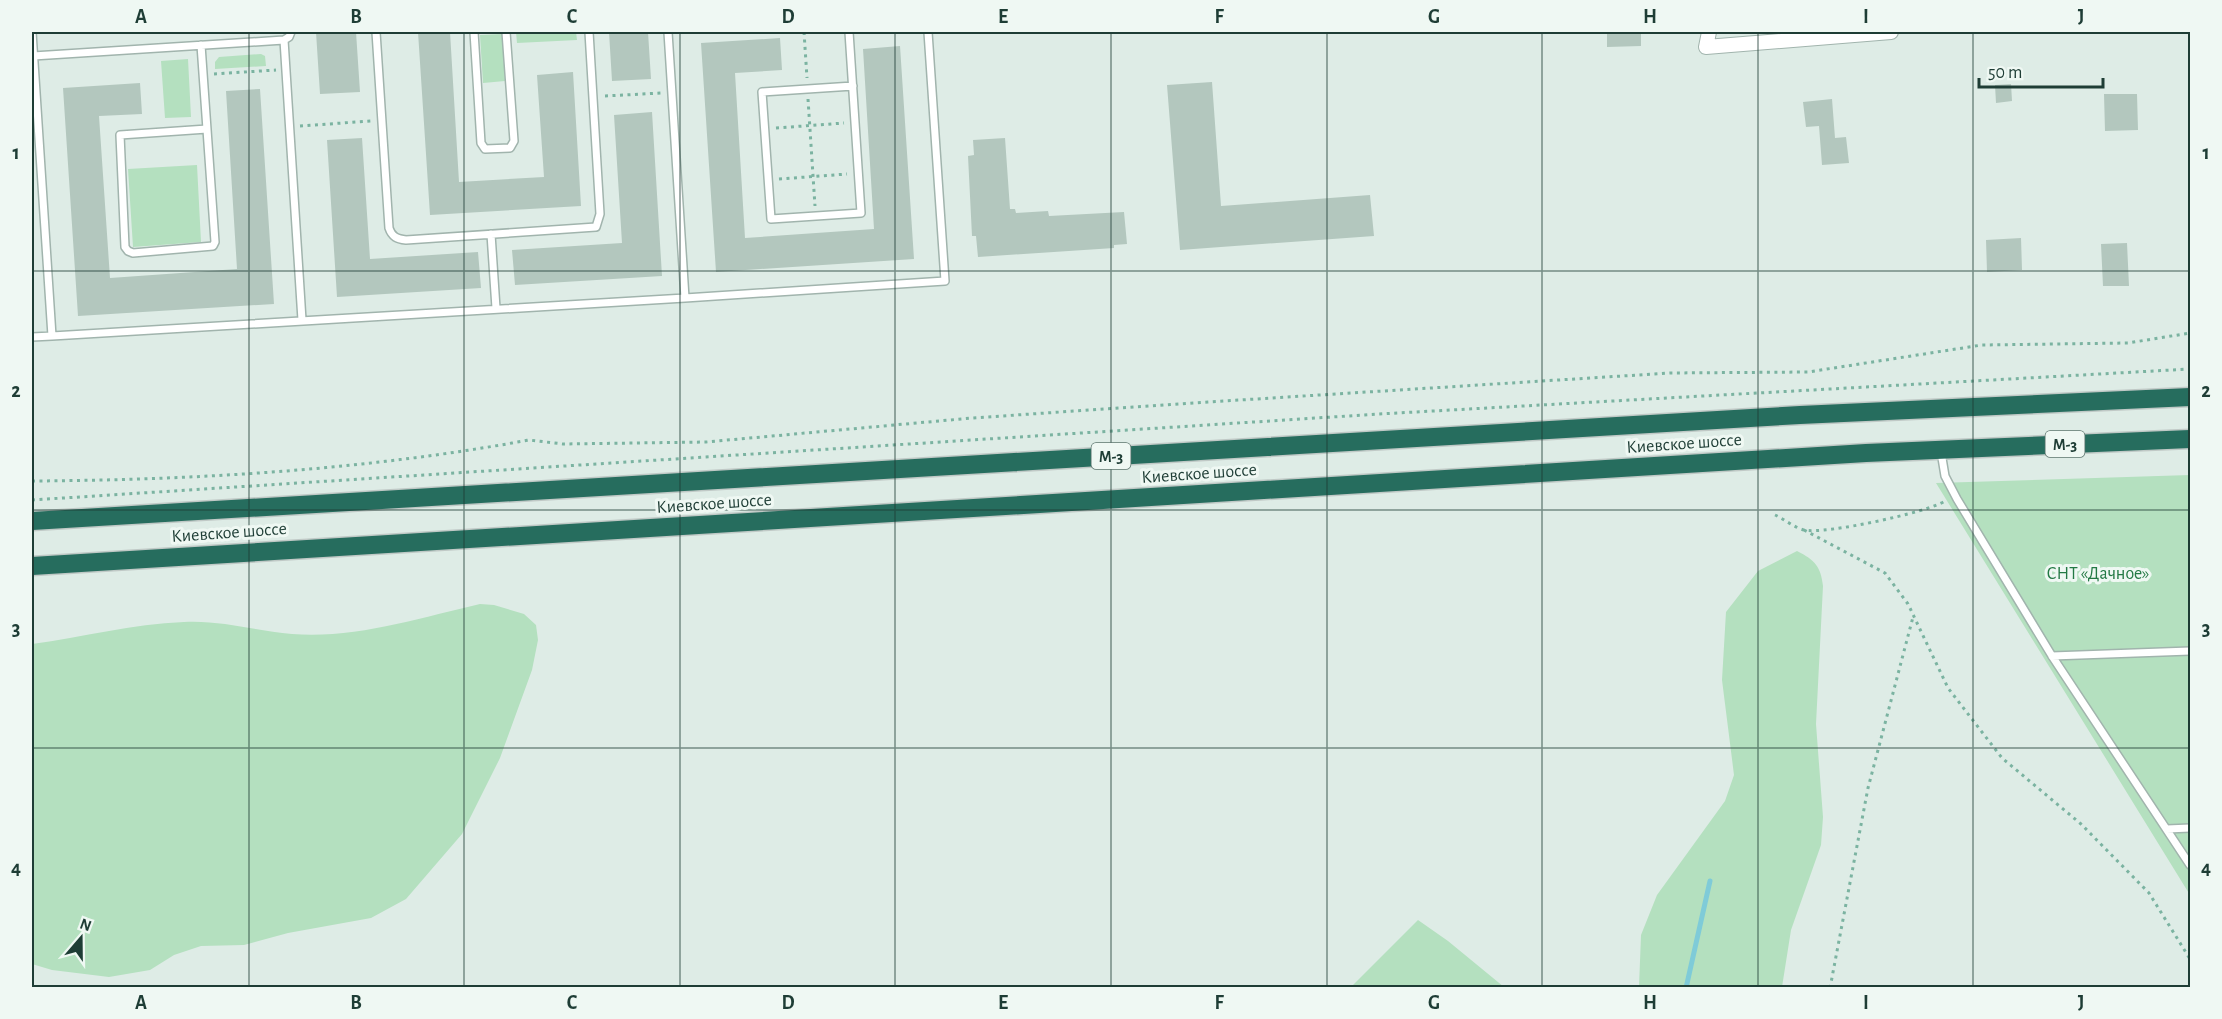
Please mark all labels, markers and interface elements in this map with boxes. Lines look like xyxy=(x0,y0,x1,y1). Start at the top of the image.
text: A xyxy=(135,7,147,27)
text: B xyxy=(350,7,362,27)
text: C xyxy=(567,7,578,27)
text: D xyxy=(781,7,795,27)
text: E xyxy=(998,7,1008,27)
text: F xyxy=(1214,7,1224,27)
text: G xyxy=(1428,7,1440,27)
text: H xyxy=(1643,7,1657,27)
text: I xyxy=(1863,7,1869,27)
text: J xyxy=(2078,7,2084,27)
scale bar xyxy=(1979,51,2104,89)
text: 50 m xyxy=(1988,64,2022,82)
text: 1 xyxy=(12,143,20,163)
text: 1 xyxy=(2202,143,2210,163)
text: 2 xyxy=(11,381,21,401)
text: 2 xyxy=(2201,381,2211,401)
street label: Киевское шоссе xyxy=(1626,431,1742,457)
road number: М-3 xyxy=(2046,431,2084,457)
road number: М-3 xyxy=(1092,443,1130,469)
street label: Киевское шоссе xyxy=(1141,461,1257,487)
street label: Киевское шоссе xyxy=(656,491,772,517)
street label: Киевское шоссе xyxy=(171,520,287,546)
park label: СНТ «Дачное» xyxy=(2047,565,2150,583)
text: 3 xyxy=(12,619,20,639)
text: 3 xyxy=(2202,619,2210,639)
text: 4 xyxy=(11,858,21,878)
text: 4 xyxy=(2201,858,2211,878)
north arrow xyxy=(51,908,111,968)
text: N xyxy=(78,915,94,934)
text: A xyxy=(135,993,147,1013)
text: B xyxy=(350,993,362,1013)
text: C xyxy=(567,993,578,1013)
text: D xyxy=(781,993,795,1013)
text: E xyxy=(998,993,1008,1013)
text: F xyxy=(1214,993,1224,1013)
text: G xyxy=(1428,993,1440,1013)
text: H xyxy=(1643,993,1657,1013)
text: I xyxy=(1863,993,1869,1013)
text: J xyxy=(2078,993,2084,1013)

